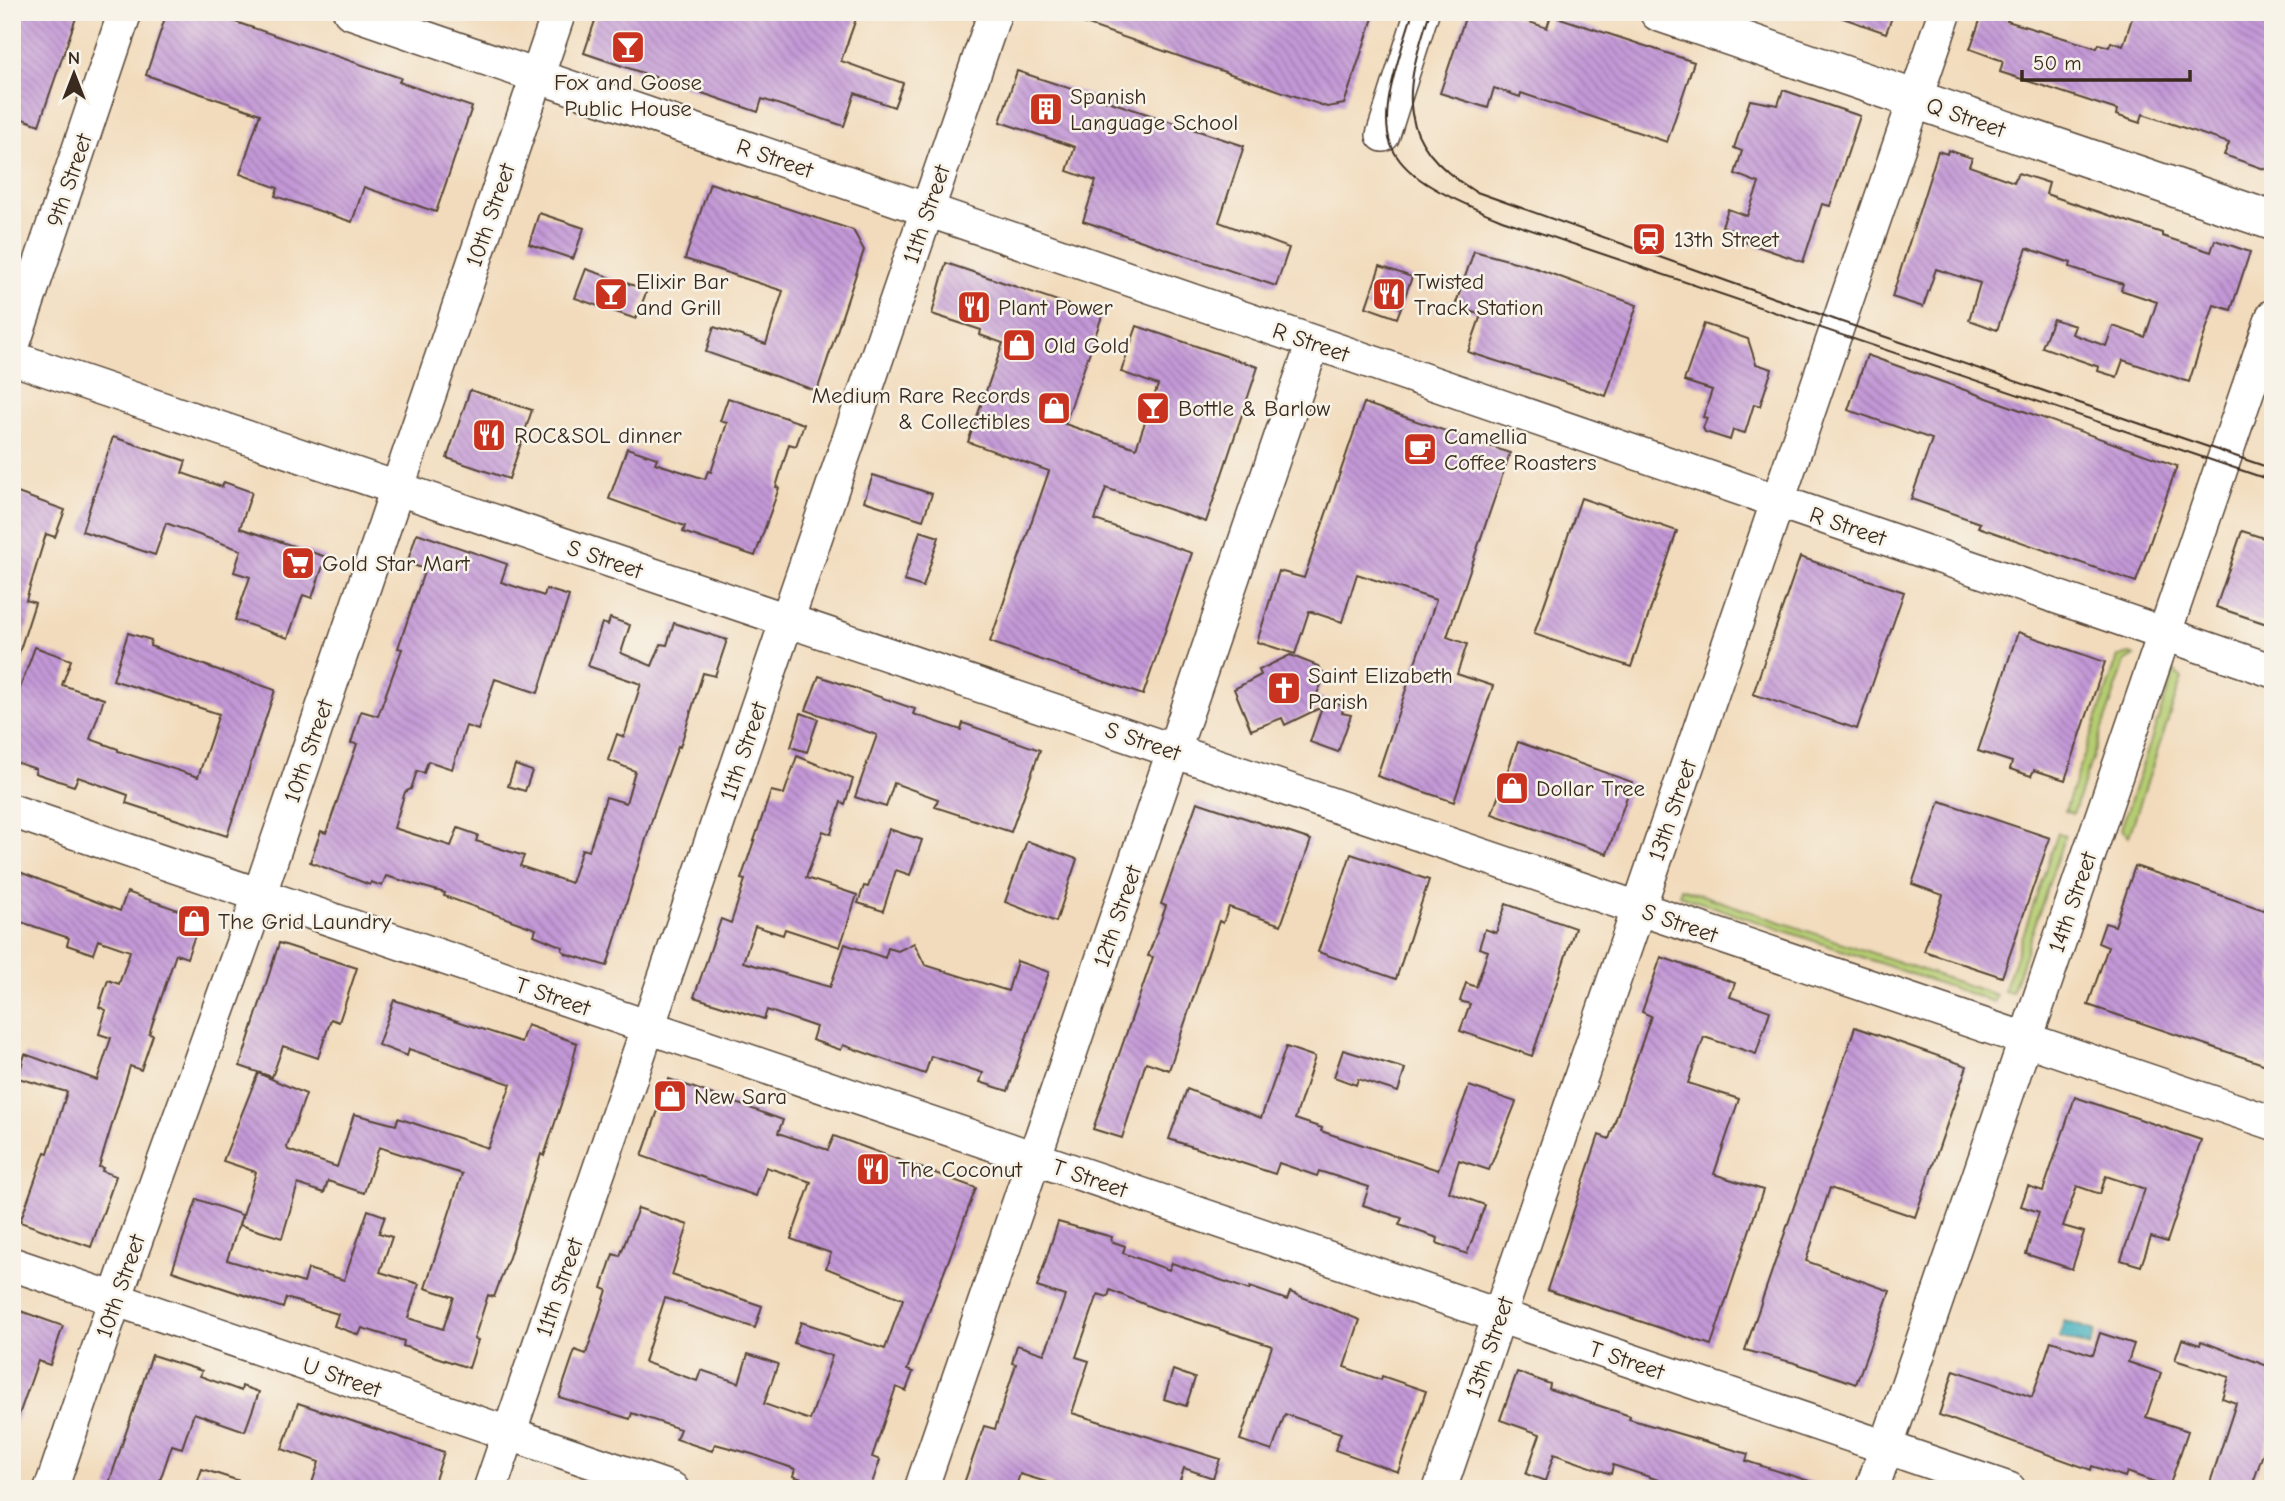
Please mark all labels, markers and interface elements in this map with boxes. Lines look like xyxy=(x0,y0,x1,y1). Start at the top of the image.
bar icon: Fox and Goose Public House xyxy=(609,28,647,66)
north arrow xyxy=(38,38,108,108)
scale bar xyxy=(2022,38,2190,82)
text: N xyxy=(68,47,80,69)
text: 50 m xyxy=(2033,51,2082,75)
place label: Fox and Goose Public House xyxy=(554,69,702,122)
place label: Spanish Language School xyxy=(1070,83,1238,136)
building icon: Spanish Language School xyxy=(1027,90,1065,128)
street label: Q Street xyxy=(1923,91,2010,144)
street label: 9th Street xyxy=(41,129,98,230)
street label: R Street xyxy=(733,133,818,185)
street label: 10th Street xyxy=(460,159,521,270)
street label: 11th Street xyxy=(897,160,956,267)
station icon: 13th Street xyxy=(1630,220,1668,258)
place label: 13th Street xyxy=(1674,226,1780,253)
place label: Elixir Bar and Grill xyxy=(636,268,729,321)
place label: Twisted Track Station xyxy=(1414,268,1544,321)
bar icon: Elixir Bar and Grill xyxy=(592,275,630,313)
restaurant icon: Twisted Track Station xyxy=(1370,275,1408,313)
restaurant icon: Plant Power xyxy=(955,288,993,326)
place label: Plant Power xyxy=(998,294,1114,321)
street label: R Street xyxy=(1269,317,1354,369)
shop icon: Old Gold xyxy=(1000,326,1038,364)
place label: Old Gold xyxy=(1044,332,1130,359)
place label: Medium Rare Records & Collectibles xyxy=(812,382,1030,435)
shop icon: Medium Rare Records & Collectibles xyxy=(1035,389,1073,427)
bar icon: Bottle & Barlow xyxy=(1134,389,1172,427)
place label: Bottle & Barlow xyxy=(1178,395,1330,422)
restaurant icon: ROC&SOL dinner xyxy=(470,416,508,454)
place label: ROC&SOL dinner xyxy=(514,422,682,449)
place label: Camellia Coffee Roasters xyxy=(1444,423,1597,476)
cafe icon: Camellia Coffee Roasters xyxy=(1401,430,1439,468)
street label: R Street xyxy=(1806,501,1891,553)
street label: S Street xyxy=(564,534,647,585)
supermarket icon: Gold Star Mart xyxy=(279,544,317,582)
place label: Gold Star Mart xyxy=(322,550,471,577)
place label: Saint Elizabeth Parish xyxy=(1308,662,1453,715)
church icon: Saint Elizabeth Parish xyxy=(1265,669,1303,707)
street label: 10th Street xyxy=(278,695,339,806)
street label: 11th Street xyxy=(714,697,773,804)
street label: S Street xyxy=(1102,716,1185,767)
street label: 13th Street xyxy=(1643,755,1703,864)
shop icon: Dollar Tree xyxy=(1493,769,1531,807)
place label: Dollar Tree xyxy=(1536,775,1645,802)
street label: 14th Street xyxy=(2043,847,2103,956)
street label: 12th Street xyxy=(1088,861,1148,970)
street label: S Street xyxy=(1639,898,1722,949)
shop icon: The Grid Laundry xyxy=(175,902,213,940)
place label: The Grid Laundry xyxy=(218,908,392,935)
street label: T Street xyxy=(512,971,595,1022)
shop icon: New Sara xyxy=(651,1077,689,1115)
place label: New Sara xyxy=(694,1083,787,1110)
restaurant icon: The Coconut xyxy=(854,1150,892,1188)
street label: T Street xyxy=(1049,1153,1132,1204)
place label: The Coconut xyxy=(898,1156,1024,1183)
street label: 10th Street xyxy=(90,1230,151,1341)
street label: 11th Street xyxy=(530,1233,589,1340)
street label: 13th Street xyxy=(1460,1292,1520,1401)
street label: T Street xyxy=(1586,1335,1669,1386)
street label: U Street xyxy=(299,1351,386,1404)

